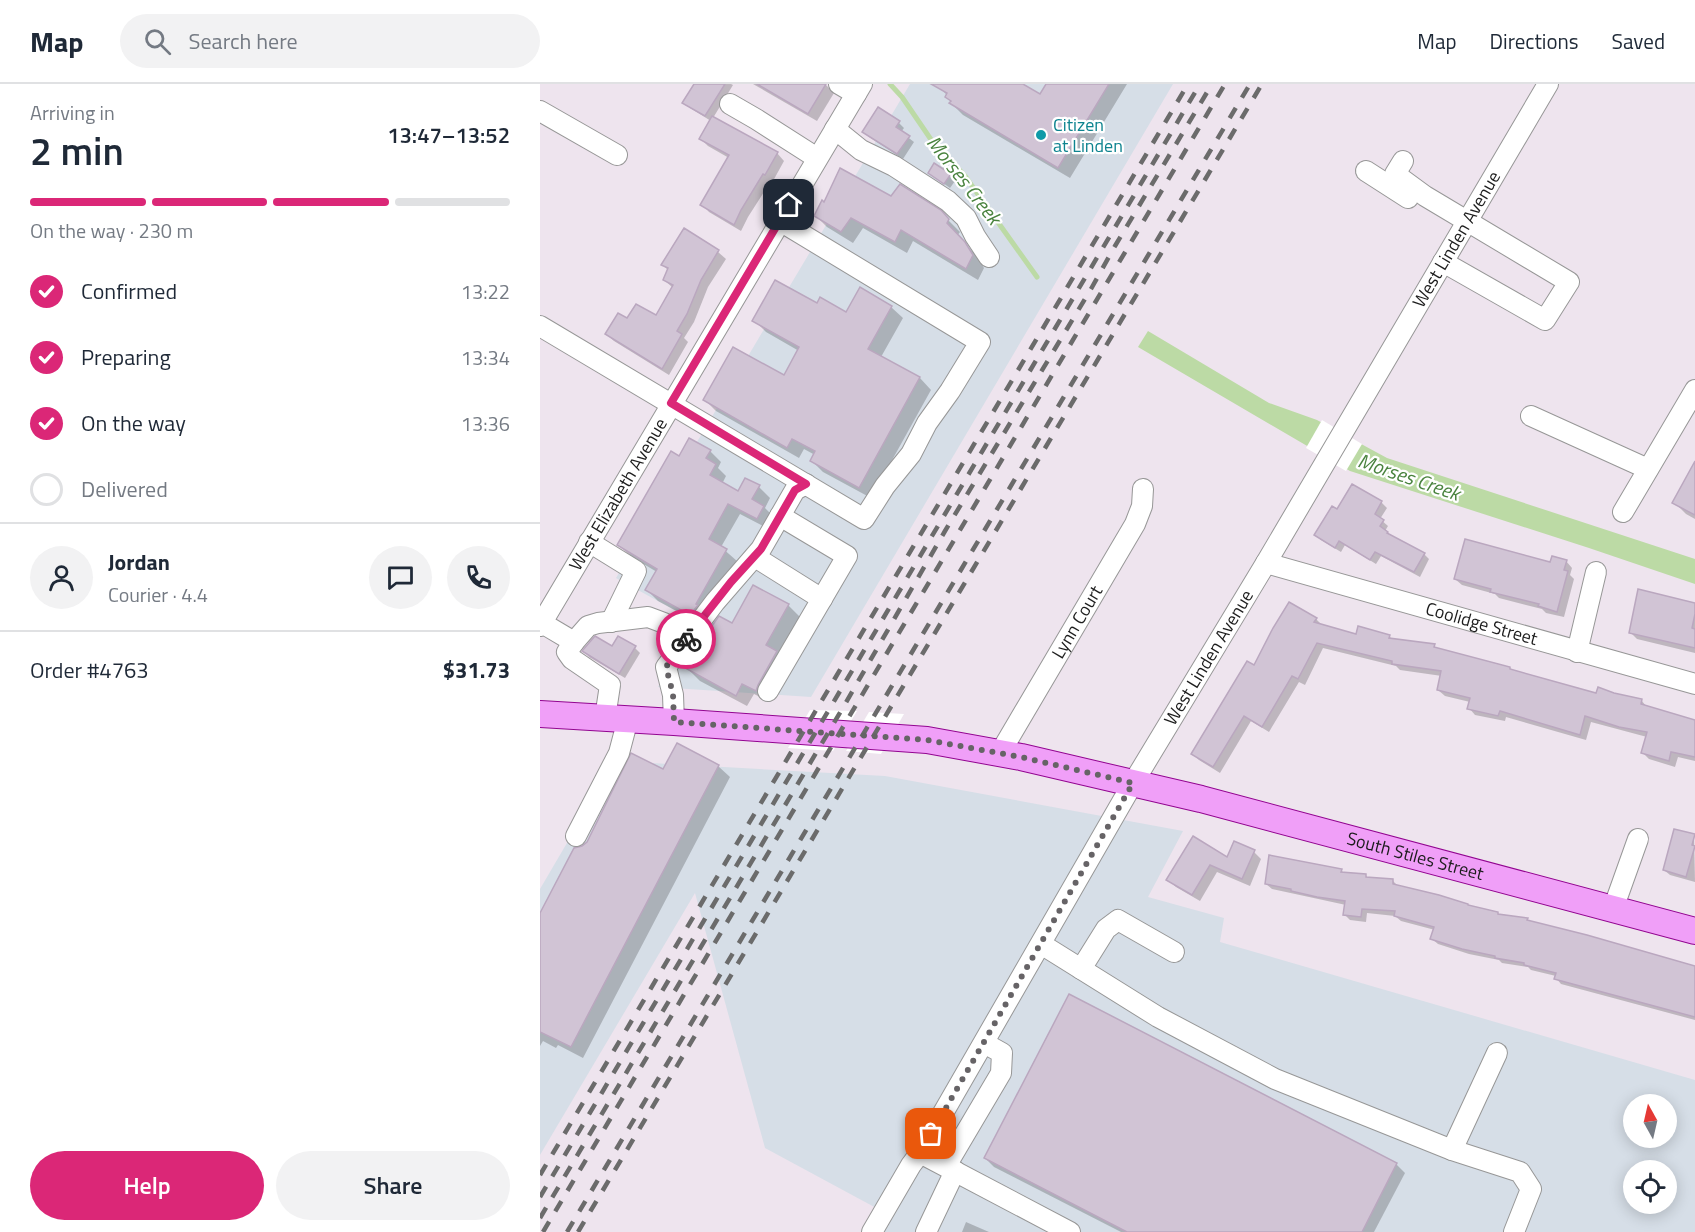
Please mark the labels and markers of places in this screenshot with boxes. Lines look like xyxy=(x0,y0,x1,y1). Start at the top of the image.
place label: Citizen at Linden xyxy=(1053,111,1123,159)
marker: Citizen at Linden xyxy=(1034,128,1048,142)
pin xyxy=(763,179,814,230)
pin xyxy=(905,1108,956,1159)

